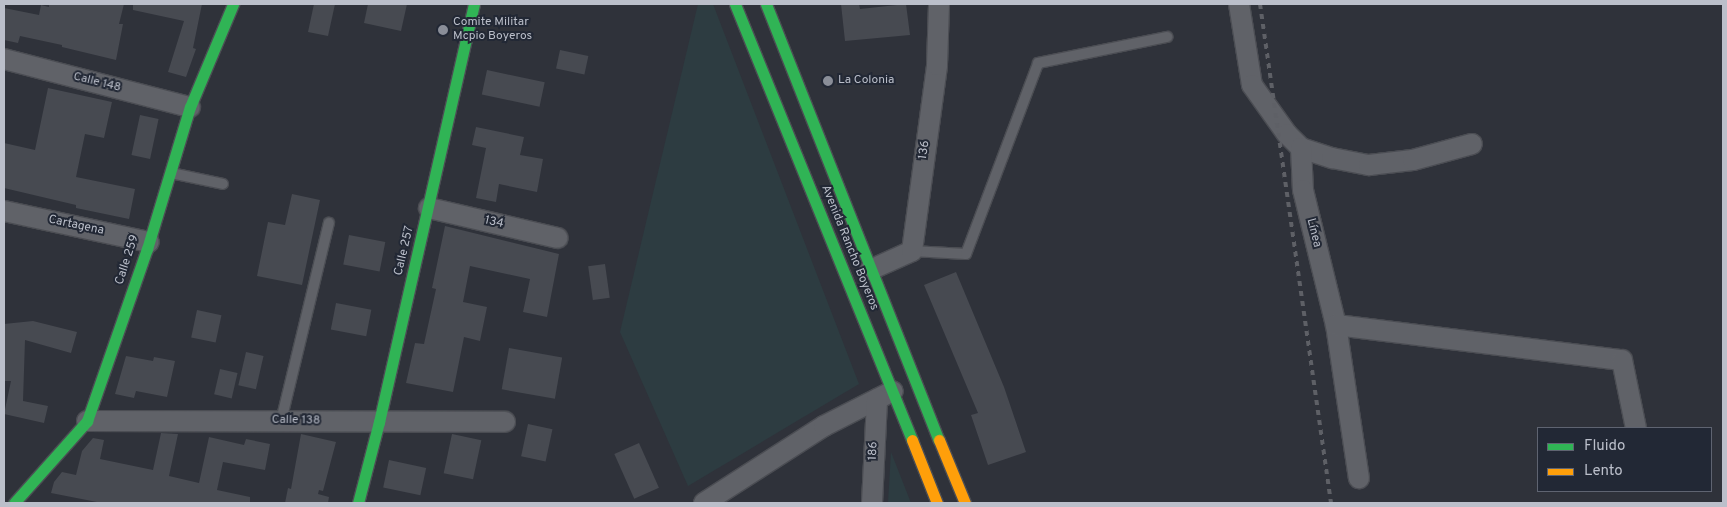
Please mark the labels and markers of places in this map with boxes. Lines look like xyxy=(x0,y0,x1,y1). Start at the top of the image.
place label: Comite Militar Mcpio Boyeros xyxy=(453,16,532,44)
marker: Comite Militar Mcpio Boyeros xyxy=(437,24,449,36)
place label: La Colonia xyxy=(838,74,894,88)
marker: La Colonia xyxy=(822,75,834,87)

